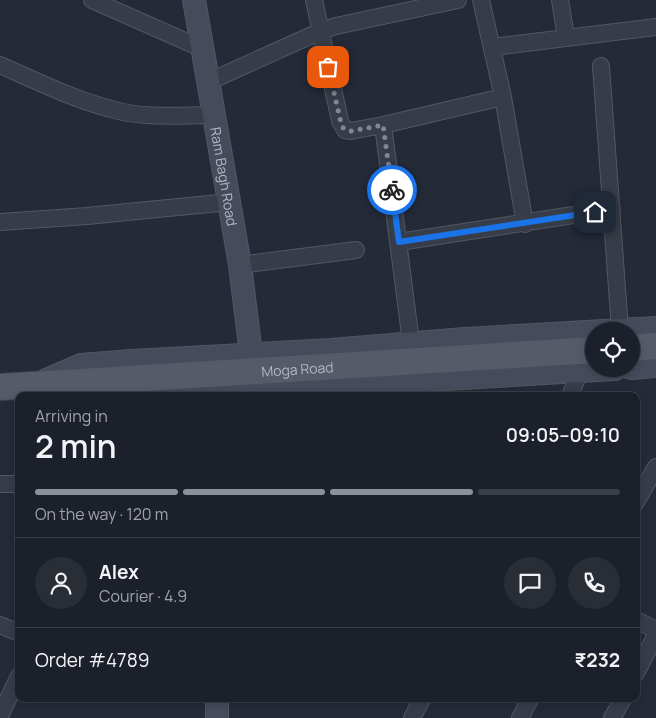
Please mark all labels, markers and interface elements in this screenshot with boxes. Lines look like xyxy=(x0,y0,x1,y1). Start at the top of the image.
pin xyxy=(307,46,349,88)
icon: bag xyxy=(314,53,342,81)
street label: Ram Bagh Road xyxy=(207,125,243,227)
courier xyxy=(367,165,417,215)
icon: bike xyxy=(378,176,406,204)
pin xyxy=(574,191,616,233)
icon: home xyxy=(581,198,609,226)
map controls xyxy=(585,322,640,377)
button: locate xyxy=(585,322,640,377)
street label: Moga Road xyxy=(261,357,334,380)
text: Arriving in xyxy=(35,405,108,427)
text: 09:05–09:10 xyxy=(506,422,620,448)
text: 2 min xyxy=(35,424,117,468)
text: On the way · 120 m xyxy=(35,503,168,525)
button: person xyxy=(35,557,87,609)
button: chat xyxy=(504,557,556,609)
button: phone xyxy=(568,557,620,609)
text: Alex xyxy=(99,559,139,585)
text: Courier · 4.9 xyxy=(99,585,187,607)
text: Order #4789 xyxy=(35,647,149,673)
text: ₹232 xyxy=(575,647,620,673)

